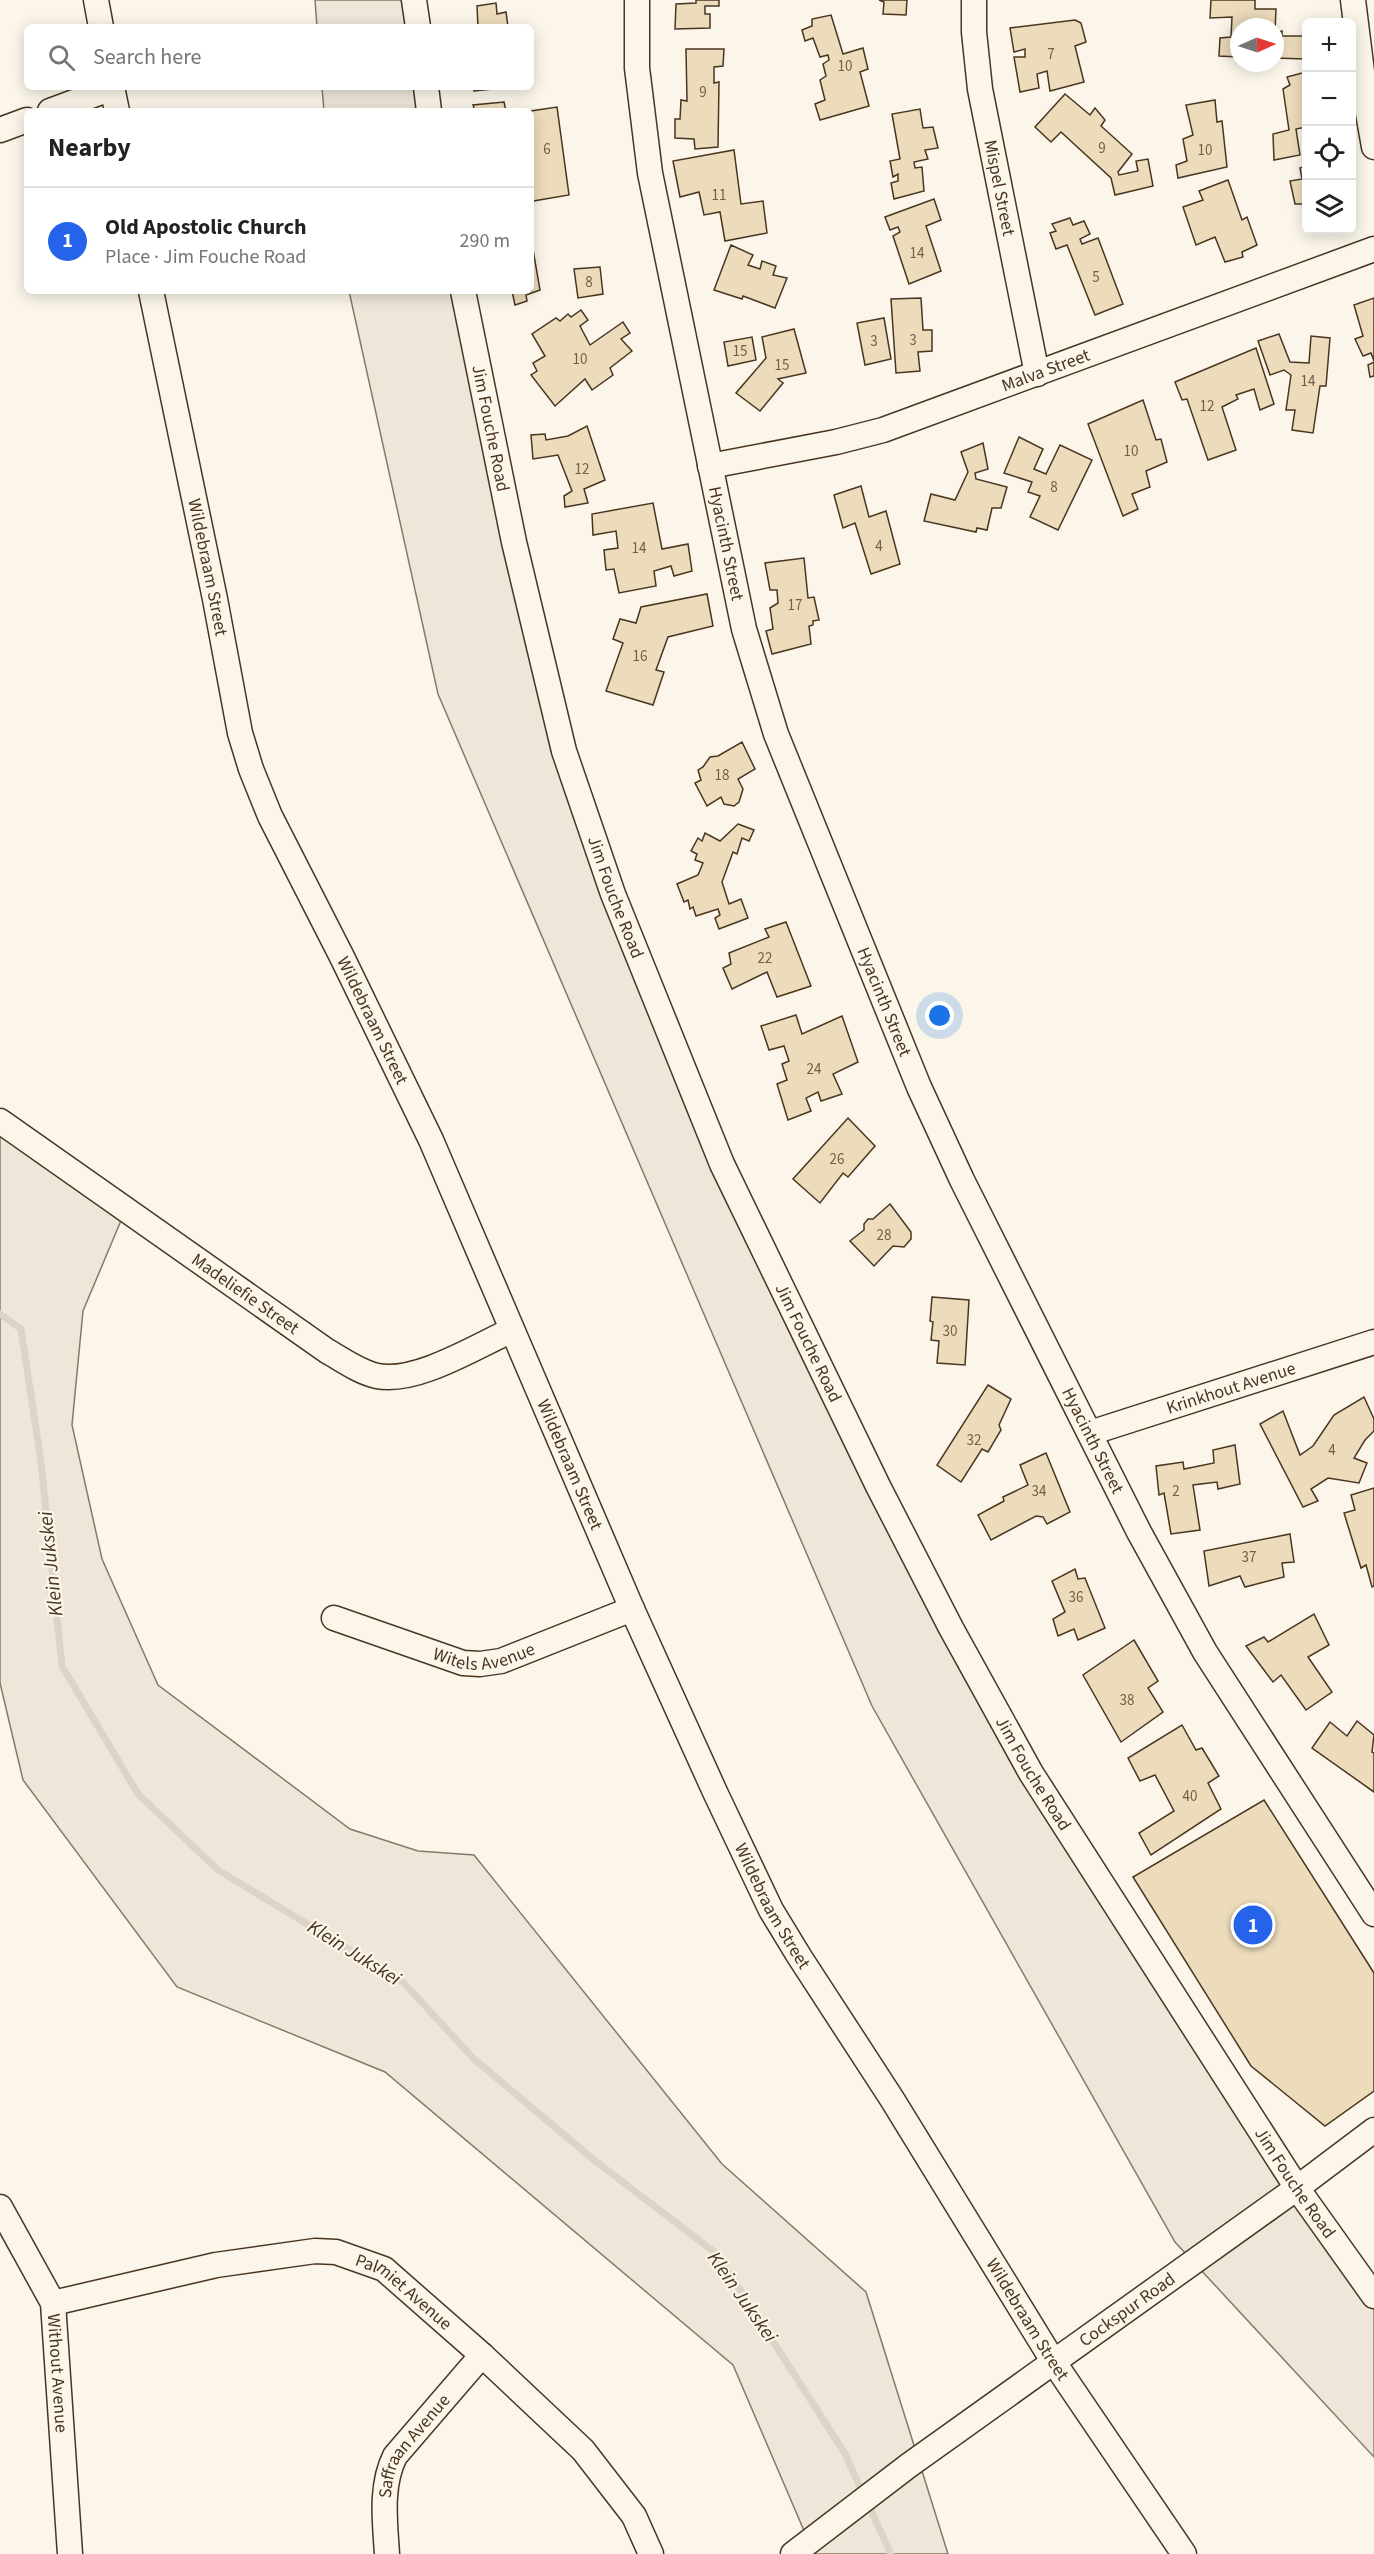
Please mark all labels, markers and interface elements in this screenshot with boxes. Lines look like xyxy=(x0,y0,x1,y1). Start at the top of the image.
north arrow xyxy=(1230,18,1284,72)
map controls xyxy=(1302,18,1356,234)
button: + xyxy=(1302,18,1356,72)
search box xyxy=(24,24,534,90)
icon: search xyxy=(45,41,78,74)
text: Search here xyxy=(93,41,201,73)
house number: 7 xyxy=(1047,44,1055,65)
house number: 10 xyxy=(838,56,852,77)
button: − xyxy=(1302,72,1356,126)
house number: 9 xyxy=(699,82,707,103)
button: locate xyxy=(1302,126,1356,180)
text: Nearby xyxy=(48,129,131,166)
street label: Mispel Street xyxy=(978,138,1022,238)
house number: 9 xyxy=(1098,138,1106,159)
house number: 6 xyxy=(543,139,551,160)
house number: 10 xyxy=(1198,140,1212,161)
button: layers xyxy=(1302,180,1356,234)
house number: 11 xyxy=(712,185,726,206)
text: Old Apostolic Church xyxy=(105,211,307,243)
text: 1 xyxy=(62,227,73,255)
text: 290 m xyxy=(460,227,510,255)
text: Place · Jim Fouche Road xyxy=(105,243,306,271)
house number: 14 xyxy=(910,243,925,264)
house number: 5 xyxy=(1092,267,1100,288)
house number: 8 xyxy=(585,272,593,293)
house number: 3 xyxy=(909,330,917,351)
house number: 3 xyxy=(870,331,878,352)
house number: 15 xyxy=(733,341,747,362)
street label: Malva Street xyxy=(998,342,1093,398)
house number: 10 xyxy=(573,349,587,370)
house number: 15 xyxy=(775,355,789,376)
street label: Jim Fouche Road xyxy=(466,362,516,494)
house number: 14 xyxy=(1301,371,1316,392)
house number: 12 xyxy=(1200,396,1214,417)
house number: 10 xyxy=(1124,441,1138,462)
house number: 12 xyxy=(575,459,589,480)
house number: 8 xyxy=(1050,477,1058,498)
street label: Hyacinth Street xyxy=(702,484,750,603)
street label: Wildebraam Street xyxy=(182,496,234,638)
house number: 4 xyxy=(875,536,883,557)
house number: 14 xyxy=(632,538,647,559)
house number: 17 xyxy=(788,595,802,616)
house number: 16 xyxy=(633,646,647,667)
house number: 18 xyxy=(715,765,729,786)
street label: Jim Fouche Road xyxy=(581,833,650,962)
street label: Hyacinth Street xyxy=(851,943,918,1060)
house number: 22 xyxy=(758,948,772,969)
street label: Wildebraam Street xyxy=(331,952,415,1089)
your location xyxy=(925,1001,954,1030)
house number: 24 xyxy=(807,1059,822,1080)
house number: 26 xyxy=(830,1149,844,1170)
house number: 28 xyxy=(877,1225,891,1246)
street label: Madeliefie Street xyxy=(186,1247,304,1340)
street label: Jim Fouche Road xyxy=(769,1279,848,1406)
house number: 30 xyxy=(943,1321,957,1342)
street label: Krinkhout Avenue xyxy=(1163,1355,1299,1420)
street label: Hyacinth Street xyxy=(1056,1383,1130,1498)
street label: Wildebraam Street xyxy=(531,1395,609,1534)
house number: 32 xyxy=(967,1430,981,1451)
house number: 4 xyxy=(1328,1440,1336,1461)
house number: 34 xyxy=(1032,1481,1047,1502)
house number: 2 xyxy=(1172,1481,1180,1502)
water label: Klein Jukskei xyxy=(32,1510,70,1618)
house number: 37 xyxy=(1242,1547,1256,1568)
house number: 36 xyxy=(1069,1587,1083,1608)
street label: Witels Avenue xyxy=(430,1636,539,1677)
house number: 38 xyxy=(1120,1690,1134,1711)
street label: Jim Fouche Road xyxy=(990,1712,1077,1835)
house number: 40 xyxy=(1183,1786,1197,1807)
street label: Wildebraam Street xyxy=(729,1839,817,1974)
pin: 1 xyxy=(1234,1902,1272,1948)
water label: Klein Jukskei xyxy=(302,1913,406,1993)
street label: Jim Fouche Road xyxy=(1249,2122,1342,2243)
water label: Klein Jukskei xyxy=(700,2246,784,2348)
street label: Palmiet Avenue xyxy=(352,2247,458,2336)
street label: Wildebraam Street xyxy=(980,2253,1075,2385)
street label: Cockspur Road xyxy=(1074,2266,1180,2353)
street label: Without Avenue xyxy=(41,2313,74,2434)
street label: Saffraan Avenue xyxy=(372,2388,456,2499)

